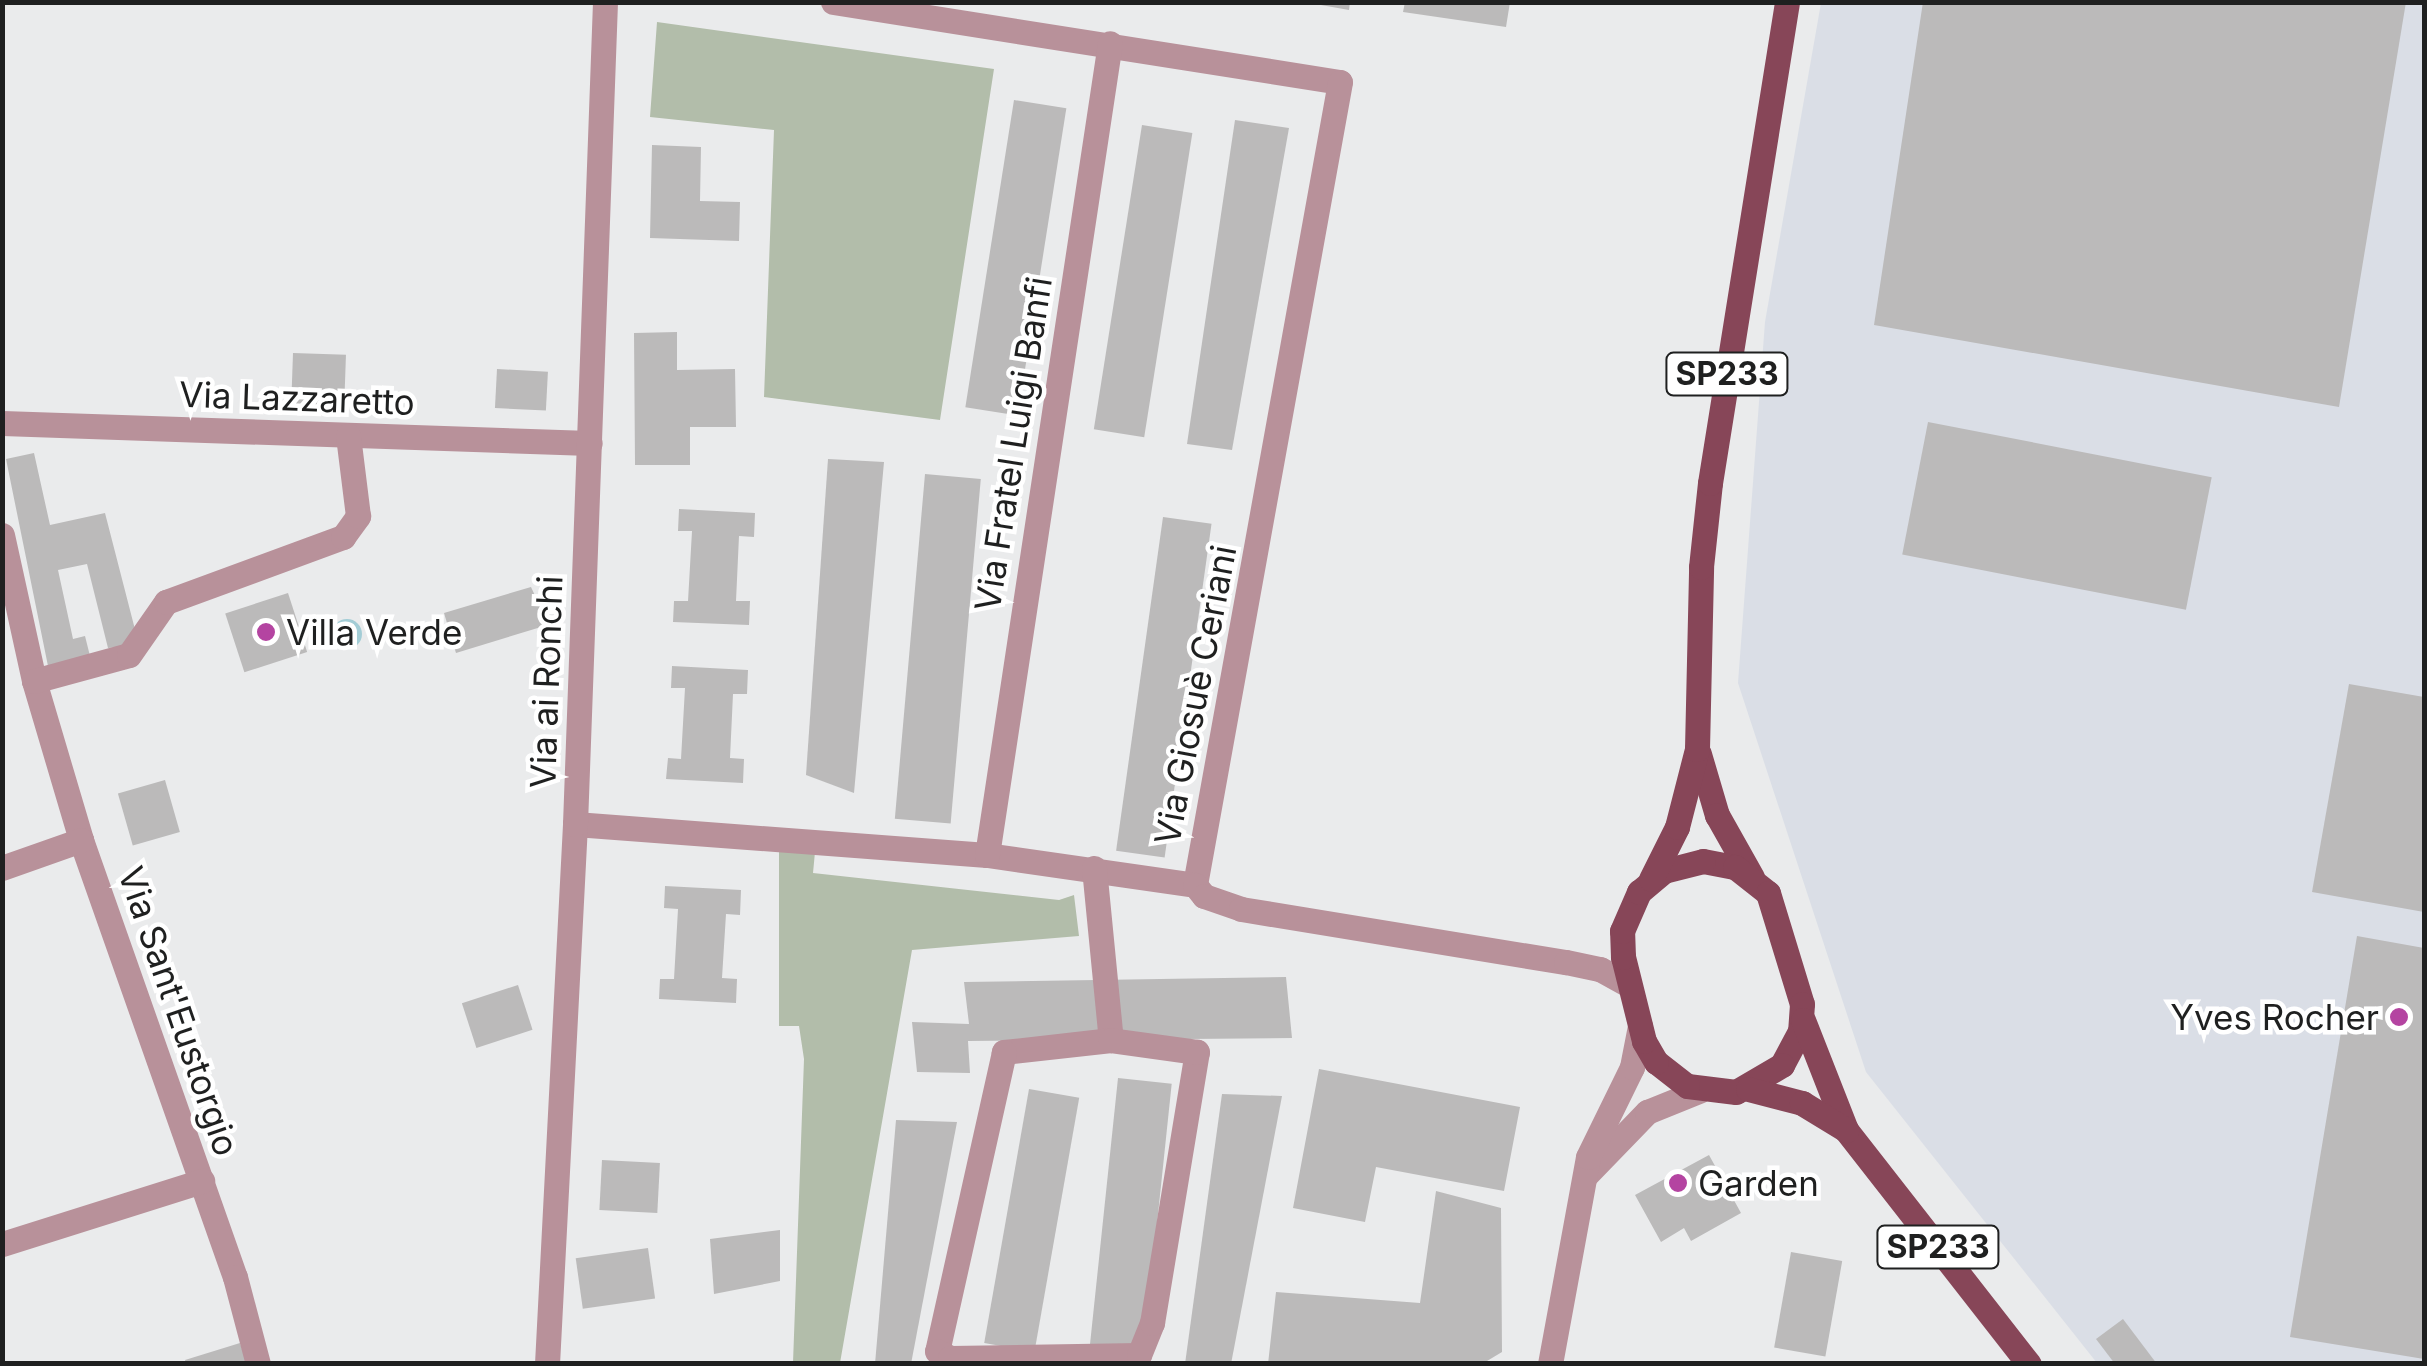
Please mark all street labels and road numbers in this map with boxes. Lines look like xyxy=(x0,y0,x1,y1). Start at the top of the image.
street label: Via Fratel Luigi Banfi xyxy=(966,274,1060,614)
road number: SP233 xyxy=(1664,347,1790,401)
street label: Via Lazzaretto xyxy=(179,373,415,423)
street label: Via Giosuè Ceriani xyxy=(1145,542,1245,848)
street label: Via ai Ronchi xyxy=(521,575,571,789)
street label: Via Sant'Eustorgio xyxy=(110,861,248,1161)
road number: SP233 xyxy=(1876,1220,2000,1274)

